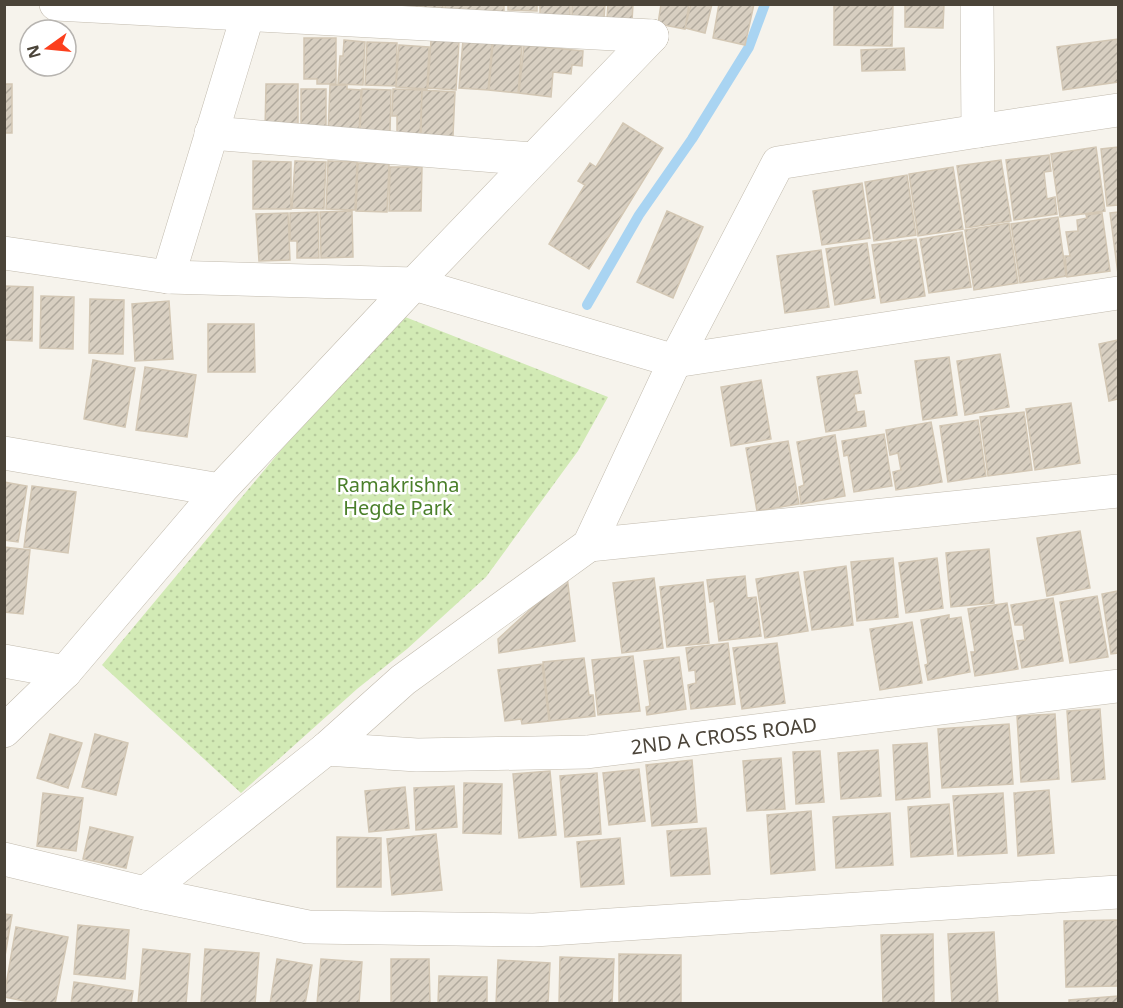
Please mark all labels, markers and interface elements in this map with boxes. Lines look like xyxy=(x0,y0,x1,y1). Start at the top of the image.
north arrow xyxy=(18,18,78,78)
text: N xyxy=(21,43,46,61)
park label: Ramakrishna Hegde Park xyxy=(336,471,460,521)
street label: 2ND A CROSS ROAD xyxy=(629,710,818,760)

